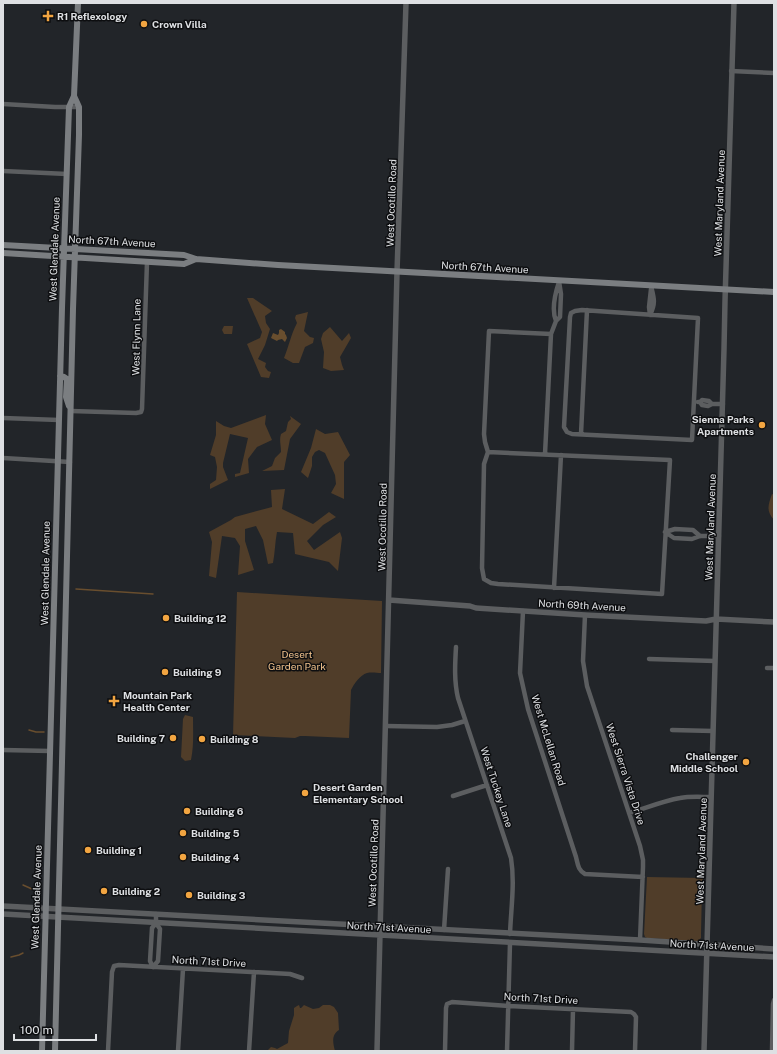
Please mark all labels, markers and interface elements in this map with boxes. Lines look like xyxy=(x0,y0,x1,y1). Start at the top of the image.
marker: R1 Reflexology xyxy=(42,10,54,22)
place label: R1 Reflexology xyxy=(57,10,128,22)
place label: Crown Villa xyxy=(152,18,207,30)
marker: Crown Villa xyxy=(139,19,149,29)
street label: West Maryland Avenue xyxy=(711,149,727,257)
street label: West Ocotillo Road xyxy=(383,159,399,247)
street label: West Glendale Avenue xyxy=(46,196,62,301)
street label: North 67th Avenue xyxy=(68,233,156,249)
street label: North 67th Avenue xyxy=(441,259,529,275)
street label: West Flynn Lane xyxy=(129,298,143,375)
place label: Sienna Parks Apartments xyxy=(692,413,754,437)
marker: Sienna Parks Apartments xyxy=(757,420,767,430)
street label: West Maryland Avenue xyxy=(702,473,718,581)
street label: West Ocotillo Road xyxy=(375,483,389,571)
street label: West Glendale Avenue xyxy=(38,520,52,625)
street label: North 69th Avenue xyxy=(538,597,626,613)
place label: Building 12 xyxy=(174,612,226,624)
marker: Building 12 xyxy=(161,613,171,623)
park label: Desert Garden Park xyxy=(268,648,326,672)
place label: Building 9 xyxy=(173,666,222,678)
marker: Building 9 xyxy=(160,667,170,677)
place label: Mountain Park Health Center xyxy=(123,689,192,713)
street label: West McLellan Road xyxy=(529,693,569,787)
marker: Mountain Park Health Center xyxy=(108,695,120,707)
street label: West Sierra Vista Drive xyxy=(604,722,648,827)
place label: Building 7 xyxy=(117,732,165,744)
marker: Building 7 xyxy=(168,733,178,743)
place label: Building 8 xyxy=(210,733,259,745)
marker: Building 8 xyxy=(197,734,207,744)
street label: West Tuckey Lane xyxy=(478,745,516,829)
place label: Challenger Middle School xyxy=(670,750,738,774)
marker: Challenger Middle School xyxy=(741,757,751,767)
place label: Desert Garden Elementary School xyxy=(313,781,403,805)
marker: Desert Garden Elementary School xyxy=(300,788,310,798)
street label: West Maryland Avenue xyxy=(693,797,709,905)
place label: Building 6 xyxy=(195,805,244,817)
marker: Building 6 xyxy=(182,806,192,816)
street label: West Ocotillo Road xyxy=(365,819,381,907)
place label: Building 5 xyxy=(191,827,240,839)
marker: Building 5 xyxy=(178,828,188,838)
street label: West Glendale Avenue xyxy=(28,844,44,949)
place label: Building 1 xyxy=(96,844,142,856)
marker: Building 1 xyxy=(83,845,93,855)
place label: Building 4 xyxy=(191,851,240,863)
marker: Building 4 xyxy=(178,852,188,862)
place label: Building 2 xyxy=(112,885,160,897)
marker: Building 2 xyxy=(99,886,109,896)
place label: Building 3 xyxy=(197,889,246,901)
marker: Building 3 xyxy=(184,890,194,900)
street label: North 71st Avenue xyxy=(346,919,432,935)
street label: North 71st Avenue xyxy=(669,937,755,953)
street label: North 71st Drive xyxy=(172,953,247,969)
street label: North 71st Drive xyxy=(504,990,579,1006)
scale bar xyxy=(14,1016,96,1042)
text: 100 m xyxy=(20,1023,53,1037)

